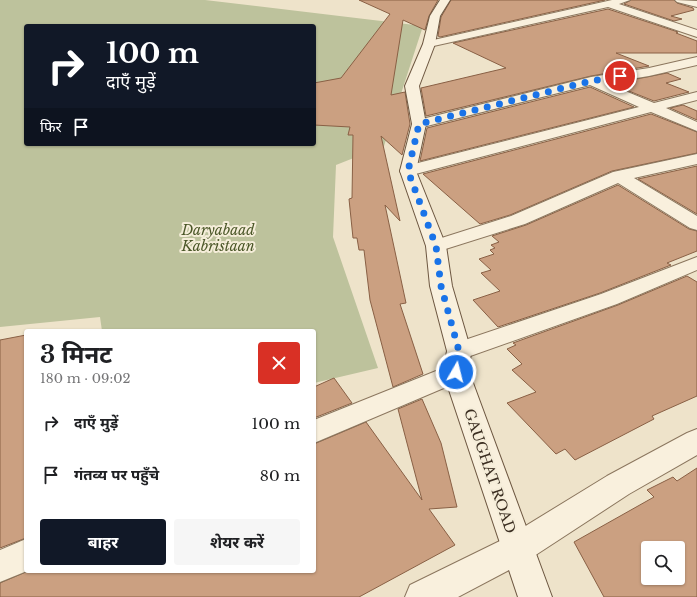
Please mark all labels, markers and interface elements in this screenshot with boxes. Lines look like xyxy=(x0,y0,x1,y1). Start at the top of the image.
text: 100 m xyxy=(106,36,199,71)
icon: right xyxy=(40,40,92,92)
pin xyxy=(603,59,637,93)
icon: arrive xyxy=(609,65,631,87)
text: दाएँ मुड़ें xyxy=(106,71,156,93)
icon: arrive xyxy=(70,116,92,138)
text: फिर xyxy=(40,117,62,136)
park label: Daryabaad Kabristaan xyxy=(180,221,255,255)
text: 3 मिनट xyxy=(40,340,112,369)
button: close xyxy=(258,342,300,384)
position arrow xyxy=(435,351,477,393)
text: 180 m · 09:02 xyxy=(40,370,130,387)
street label: GAUGHAT ROAD xyxy=(460,406,520,536)
icon: right xyxy=(40,412,62,434)
text: दाएँ मुड़ें xyxy=(74,413,118,432)
text: 100 m xyxy=(251,414,300,433)
icon: arrive xyxy=(40,464,62,486)
text: गंतव्य पर पहुँचे xyxy=(74,465,159,484)
text: 80 m xyxy=(260,466,300,485)
button: बाहर xyxy=(40,519,166,565)
button: शेयर करें xyxy=(174,519,300,565)
map controls xyxy=(641,541,685,585)
button: search xyxy=(641,541,685,585)

